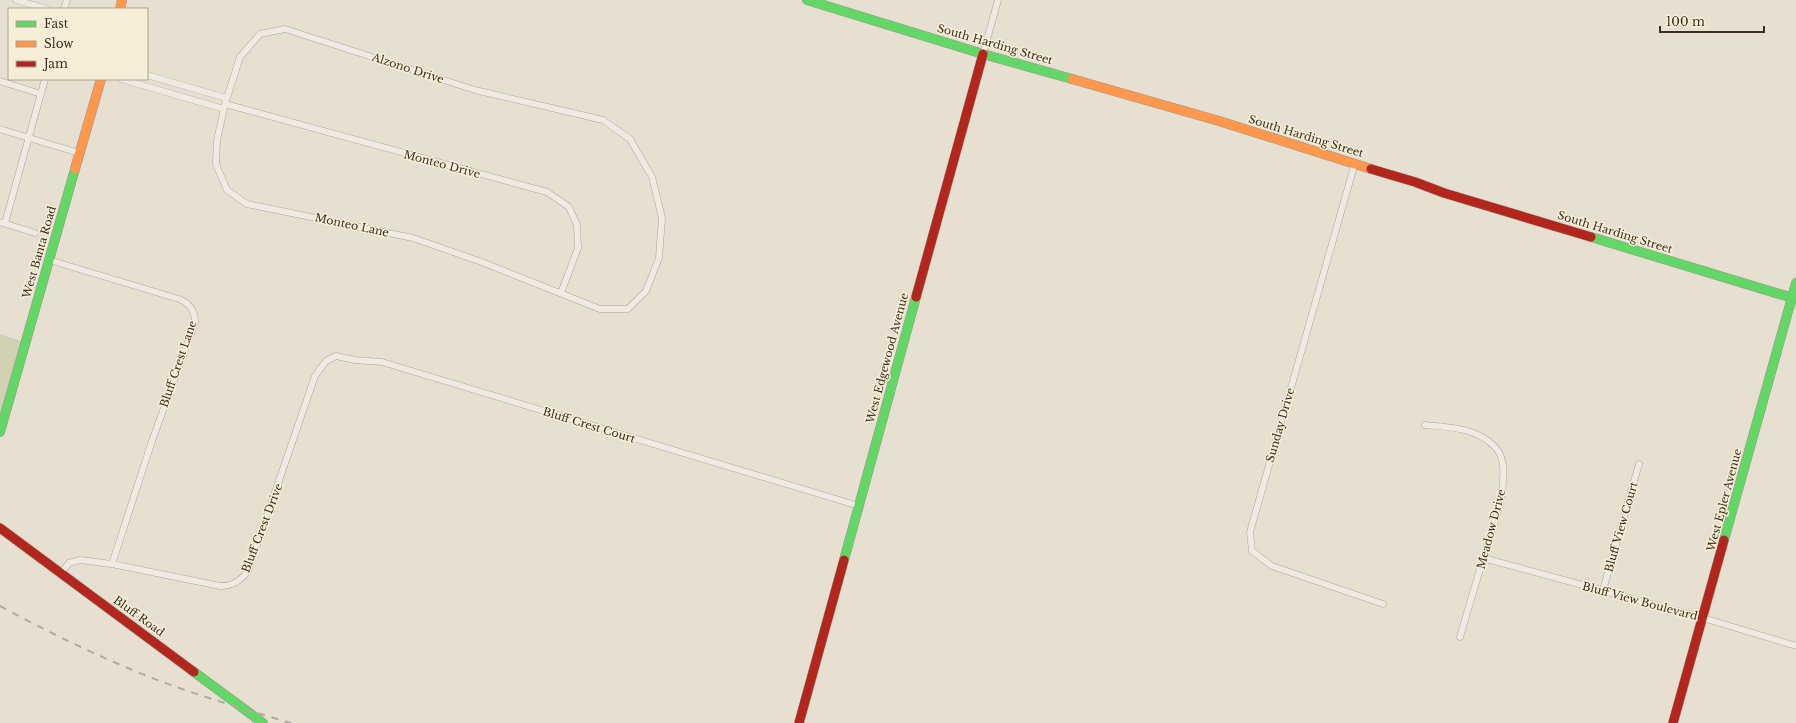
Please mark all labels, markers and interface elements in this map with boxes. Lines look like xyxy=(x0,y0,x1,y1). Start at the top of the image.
legend xyxy=(8,8,148,80)
scale bar xyxy=(1660,8,1764,34)
text: 100 m xyxy=(1666,14,1705,29)
text: Fast xyxy=(44,16,69,31)
street label: South Harding Street xyxy=(936,21,1055,67)
text: Slow xyxy=(44,36,74,51)
street label: Alzono Drive xyxy=(369,49,446,86)
text: Jam xyxy=(42,56,68,71)
street label: South Harding Street xyxy=(1247,112,1366,160)
street label: Monteo Drive xyxy=(402,147,482,181)
street label: West Banta Road xyxy=(19,204,59,301)
street label: South Harding Street xyxy=(1556,208,1675,256)
street label: Monteo Lane xyxy=(314,210,390,240)
street label: West Edgewood Avenue xyxy=(863,291,911,426)
street label: Bluff Crest Lane xyxy=(157,319,199,409)
street label: Sunday Drive xyxy=(1263,386,1297,464)
street label: Bluff Crest Court xyxy=(541,404,638,446)
street label: West Epler Avenue xyxy=(1703,447,1744,554)
street label: Bluff View Court xyxy=(1601,479,1641,574)
street label: Bluff Crest Drive xyxy=(239,481,285,575)
street label: Meadow Drive xyxy=(1474,488,1508,570)
street label: Bluff View Boulevard xyxy=(1581,579,1700,623)
street label: Bluff Road xyxy=(111,593,168,640)

